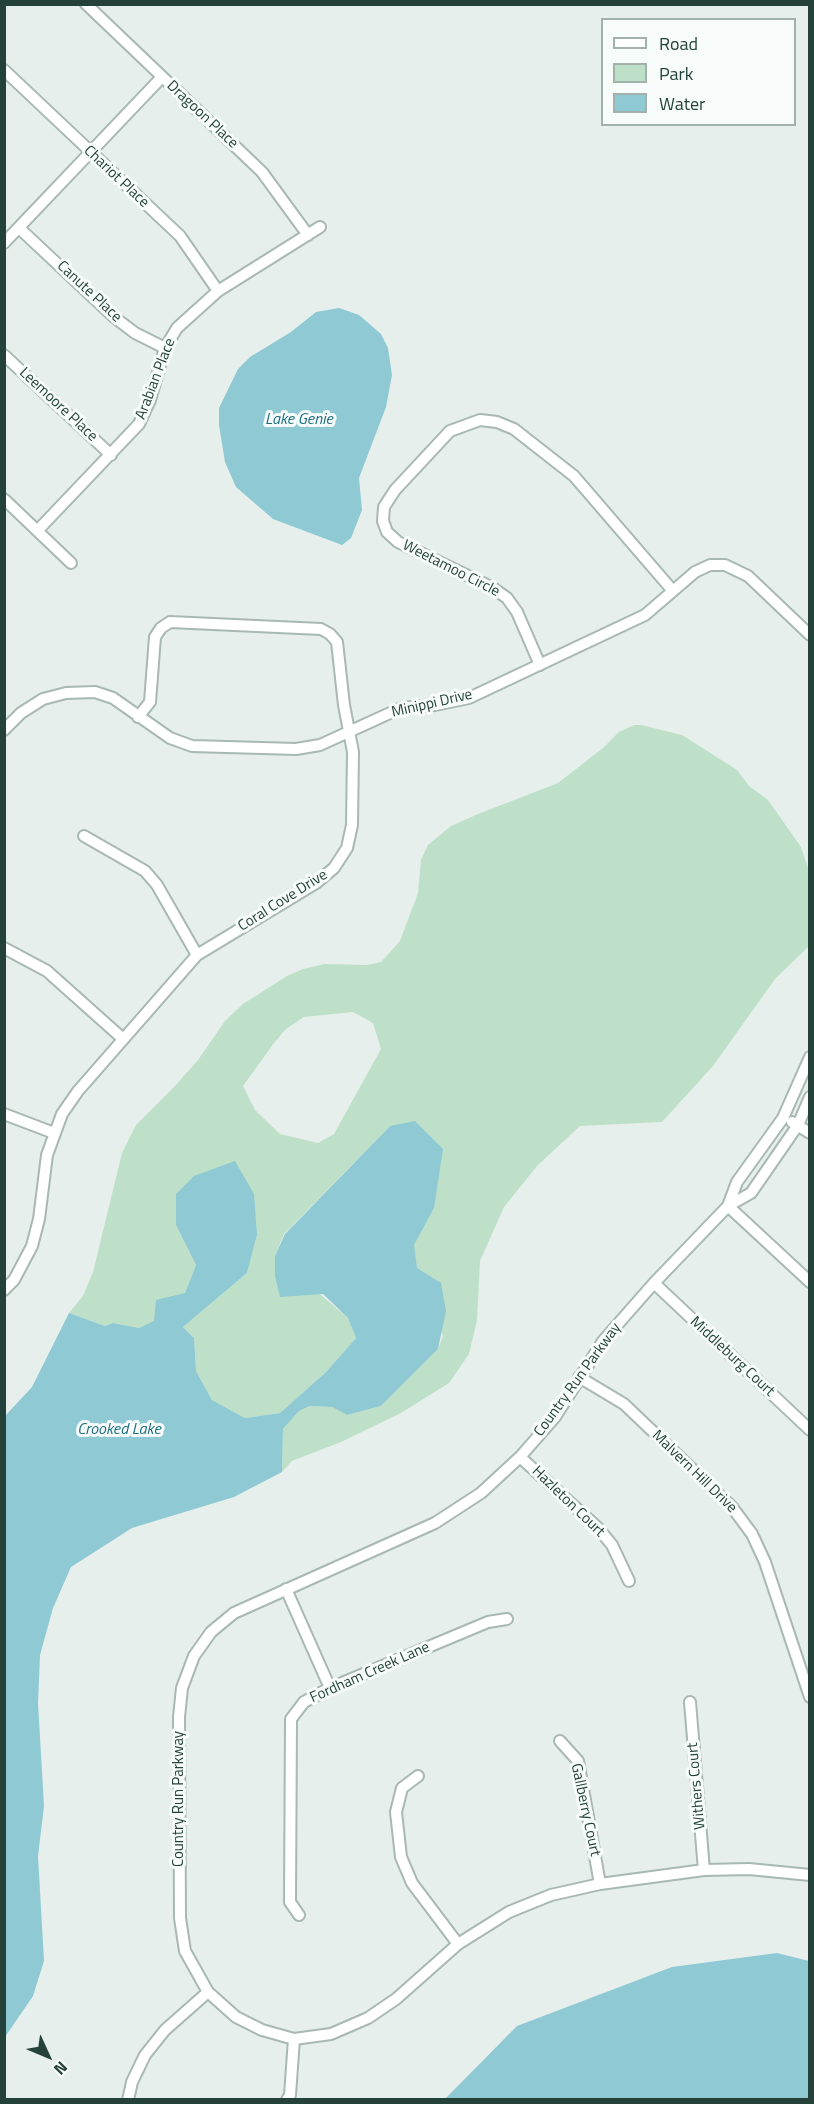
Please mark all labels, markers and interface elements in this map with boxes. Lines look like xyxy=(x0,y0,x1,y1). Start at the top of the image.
legend xyxy=(601,18,796,126)
text: Road xyxy=(659,30,698,57)
text: Park xyxy=(659,60,693,87)
street label: Dragoon Place xyxy=(163,77,241,153)
text: Water xyxy=(659,90,705,117)
street label: Chariot Place xyxy=(80,142,152,212)
street label: Canute Place xyxy=(53,258,125,326)
street label: Arabian Place xyxy=(132,336,180,422)
street label: Leemoore Place xyxy=(15,364,101,446)
water label: Lake Genie xyxy=(265,410,333,430)
street label: Weetamoo Circle xyxy=(399,537,503,601)
street label: Minippi Drive xyxy=(390,686,474,722)
street label: Coral Cove Drive xyxy=(235,866,331,936)
street label: Middleburg Court xyxy=(686,1313,778,1401)
street label: Country Run Parkway xyxy=(531,1320,625,1440)
water label: Crooked Lake xyxy=(77,1420,161,1440)
street label: Malvern Hill Drive xyxy=(648,1427,740,1517)
street label: Hazleton Court xyxy=(528,1463,608,1541)
street label: Fordham Creek Lane xyxy=(307,1639,433,1707)
street label: Country Run Parkway xyxy=(170,1731,188,1867)
street label: Withers Court xyxy=(684,1742,710,1830)
street label: Gallberry Court xyxy=(566,1762,604,1858)
north arrow xyxy=(18,2026,78,2086)
text: N xyxy=(48,2056,73,2081)

